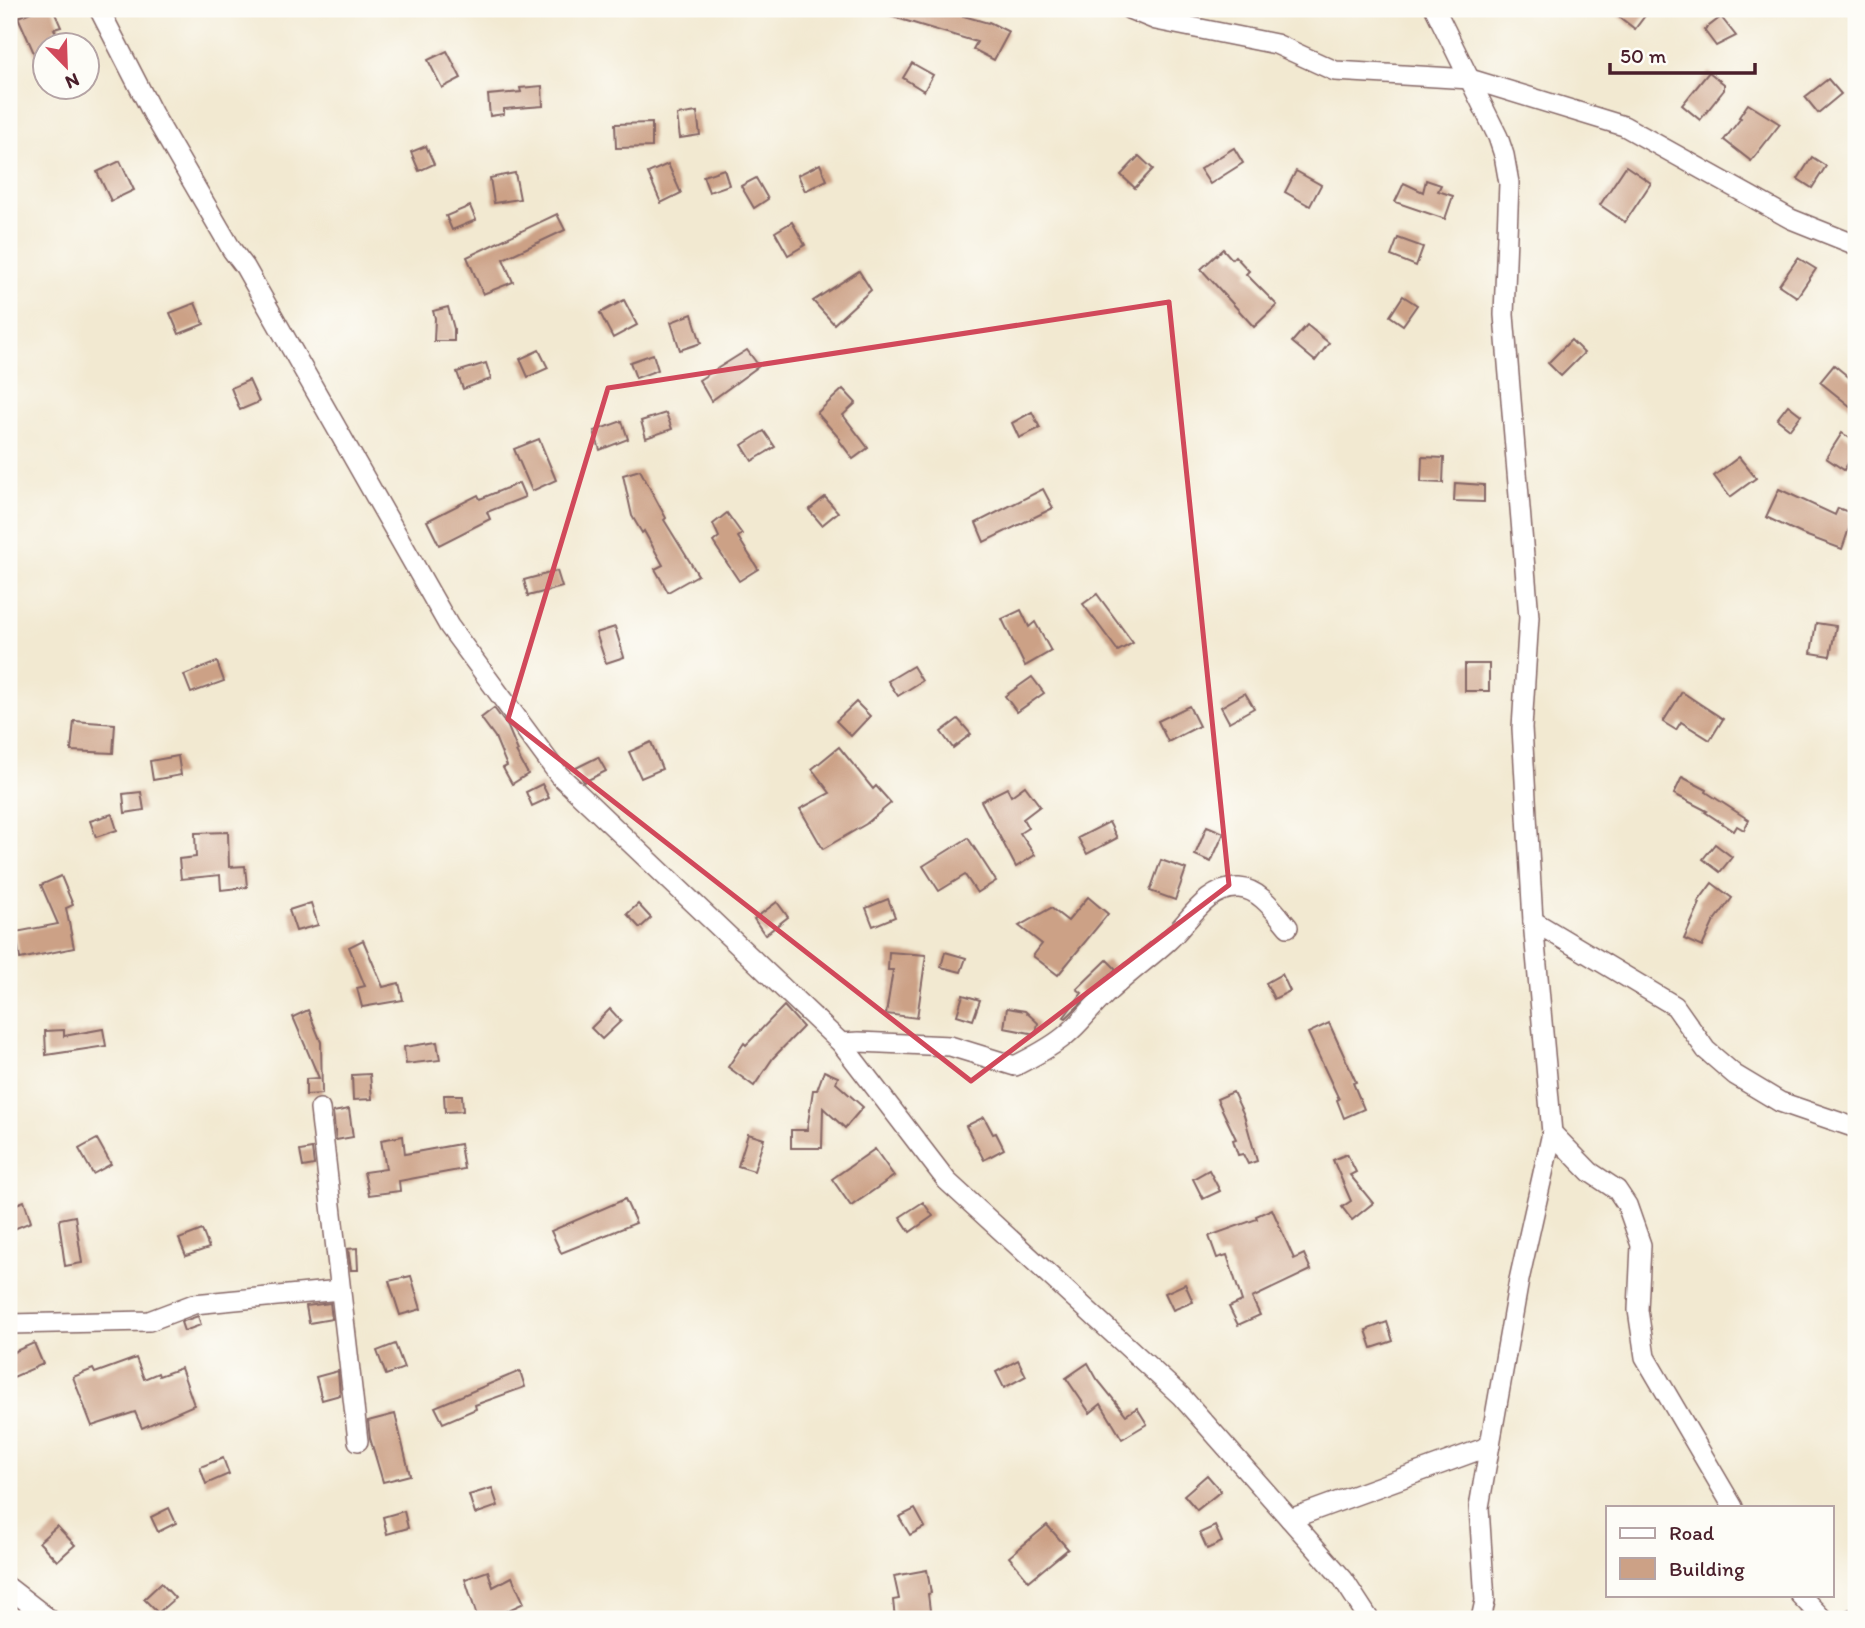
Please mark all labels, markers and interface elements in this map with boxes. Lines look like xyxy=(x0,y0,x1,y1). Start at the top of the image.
north arrow xyxy=(32,32,102,102)
scale bar xyxy=(1610,32,1755,76)
text: 50 m xyxy=(1620,43,1667,68)
text: N xyxy=(62,68,83,94)
legend xyxy=(1606,1506,1834,1596)
text: Road xyxy=(1669,1520,1715,1545)
text: Building xyxy=(1669,1556,1745,1581)

